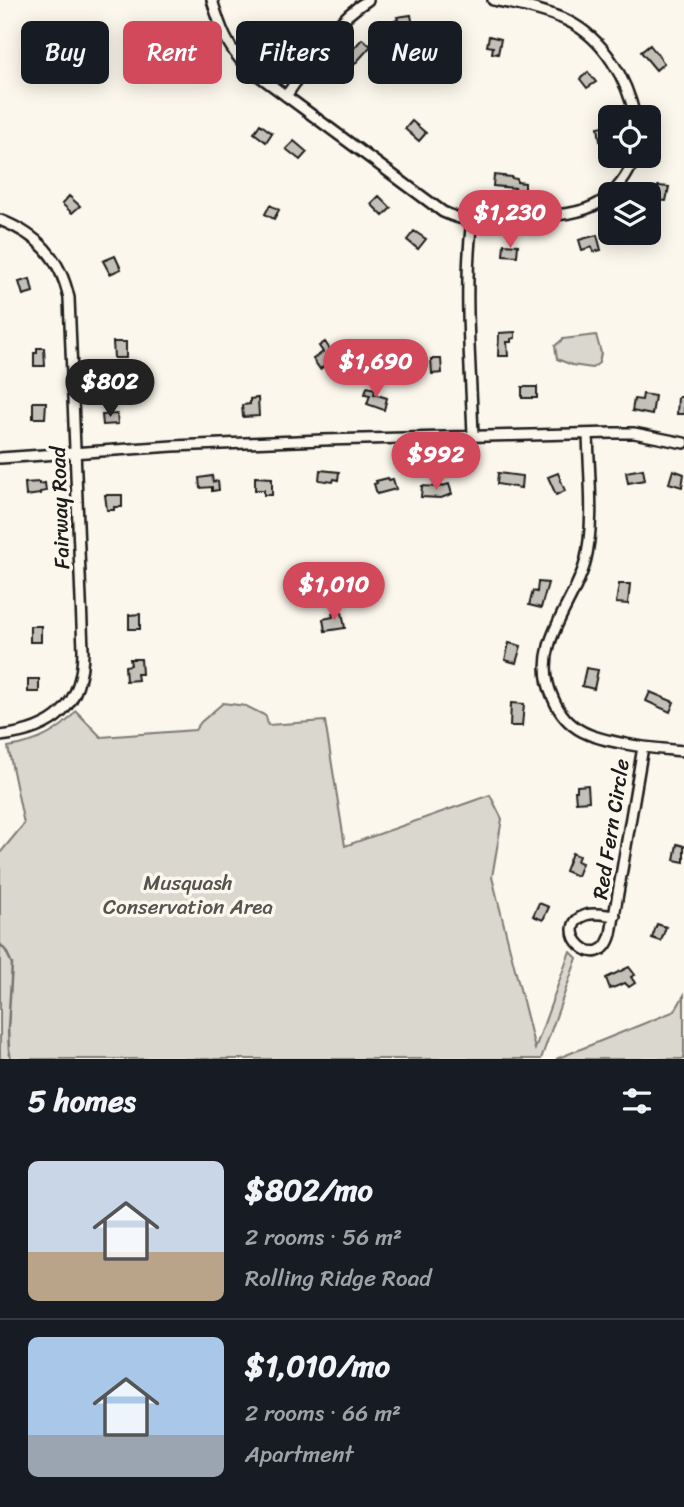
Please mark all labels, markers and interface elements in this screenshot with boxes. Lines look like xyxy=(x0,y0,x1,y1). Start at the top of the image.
chip: Buy xyxy=(21,21,109,84)
chip: Rent xyxy=(123,21,222,84)
chip: Filters xyxy=(236,21,354,84)
chip: New xyxy=(368,21,462,84)
map controls xyxy=(598,105,661,245)
button: locate xyxy=(598,105,661,168)
button: layers xyxy=(598,182,661,245)
pin: $1,230 xyxy=(453,190,567,250)
text: $1,230 xyxy=(474,192,546,233)
pin: $1,690 xyxy=(319,340,433,399)
text: $1,690 xyxy=(339,341,413,382)
pin: $802 xyxy=(69,360,151,419)
text: $802 xyxy=(81,361,139,402)
pin: $992 xyxy=(395,433,477,492)
text: $992 xyxy=(408,434,465,475)
street label: Fairway Road xyxy=(39,444,81,570)
pin: $1,010 xyxy=(277,562,391,622)
text: $1,010 xyxy=(299,564,369,605)
street label: Red Fern Circle xyxy=(581,756,641,902)
park label: Musquash Conservation Area xyxy=(103,864,273,926)
text: 5 homes xyxy=(28,1074,136,1128)
icon: filters xyxy=(618,1082,656,1120)
text: $802/mo xyxy=(245,1163,373,1217)
icon: home xyxy=(84,1189,168,1273)
text: 2 rooms · 56 m² xyxy=(245,1217,402,1258)
text: Rolling Ridge Road xyxy=(245,1258,431,1299)
text: $1,010/mo xyxy=(245,1339,390,1393)
icon: home xyxy=(84,1365,168,1449)
text: 2 rooms · 66 m² xyxy=(245,1393,401,1434)
text: Apartment xyxy=(245,1434,354,1475)

